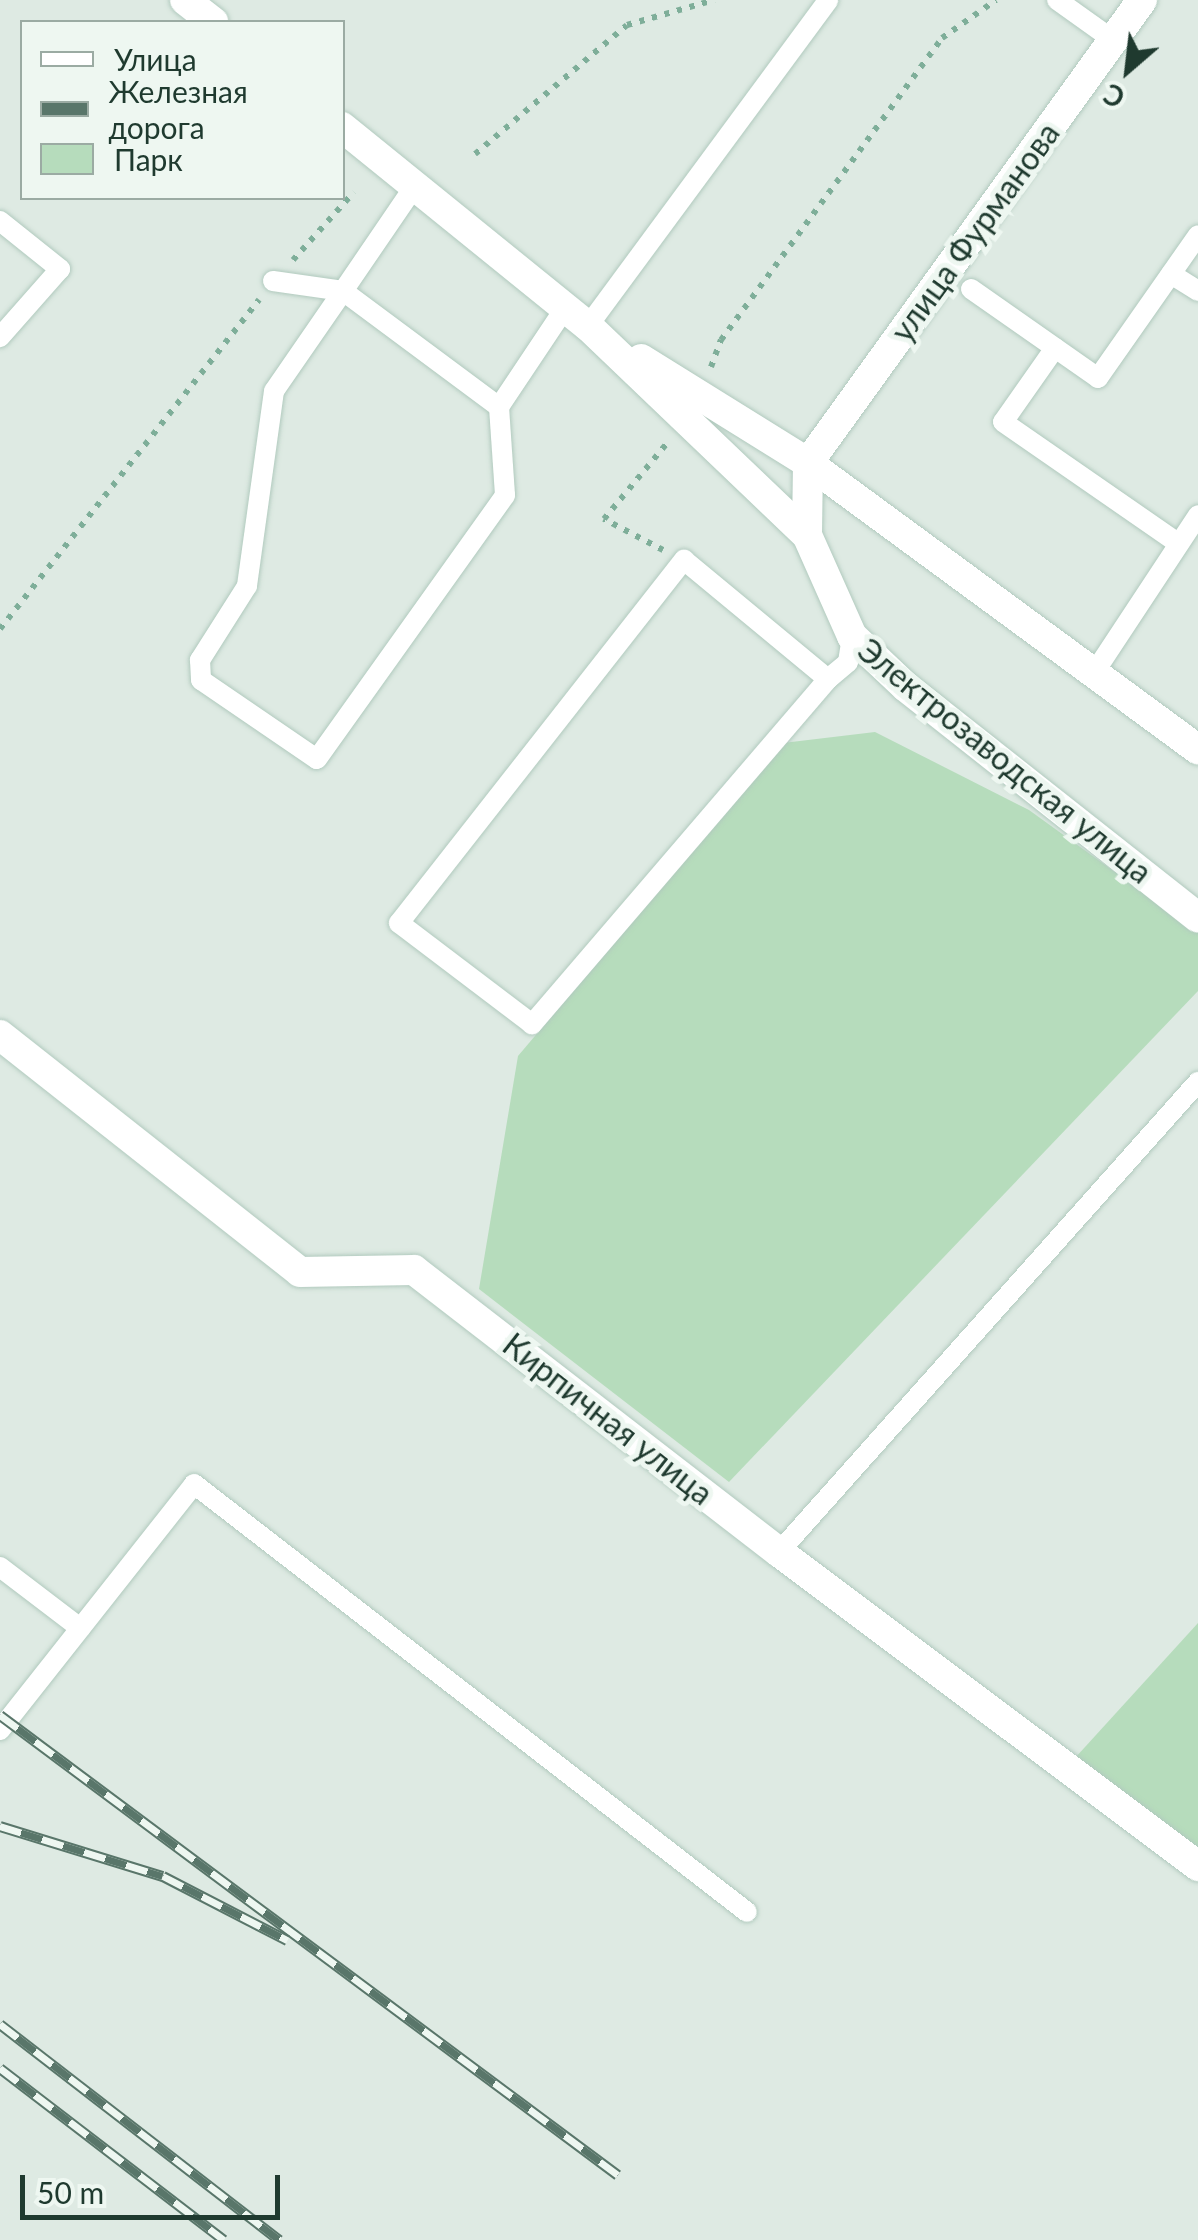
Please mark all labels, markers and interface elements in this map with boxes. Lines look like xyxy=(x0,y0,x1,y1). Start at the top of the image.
legend xyxy=(20,20,345,200)
north arrow xyxy=(1078,20,1178,120)
text: Улица xyxy=(114,41,197,77)
text: Железная дорога xyxy=(109,73,248,145)
text: С xyxy=(1098,77,1130,116)
street label: улица Фурманова xyxy=(883,115,1067,349)
text: Парк xyxy=(114,141,183,177)
street label: Электрозаводская улица xyxy=(850,631,1160,891)
street label: Кирпичная улица xyxy=(495,1325,721,1513)
scale bar xyxy=(25,2155,285,2217)
text: 50 m xyxy=(37,2174,104,2210)

